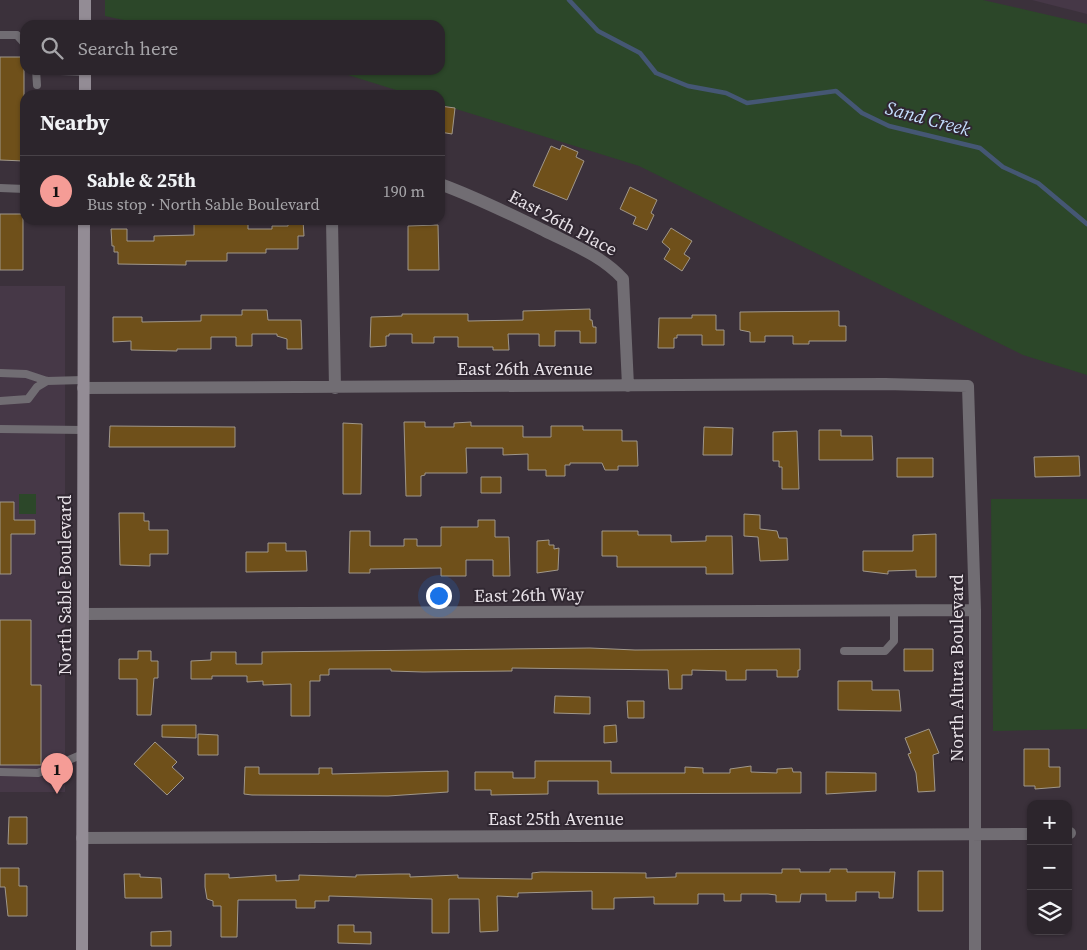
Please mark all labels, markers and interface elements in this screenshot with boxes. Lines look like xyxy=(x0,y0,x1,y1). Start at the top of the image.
search box xyxy=(20,20,445,75)
icon: search xyxy=(38,34,66,62)
text: Search here xyxy=(78,35,178,61)
water label: Sand Creek xyxy=(883,94,973,142)
text: Nearby xyxy=(40,108,110,137)
text: Sable & 25th xyxy=(87,167,196,193)
text: 1 xyxy=(52,180,60,202)
text: 190 m xyxy=(383,180,425,202)
street label: East 26th Place xyxy=(505,183,622,262)
text: Bus stop · North Sable Boulevard xyxy=(87,193,319,215)
street label: East 26th Avenue xyxy=(457,356,593,381)
street label: North Sable Boulevard xyxy=(52,495,77,675)
street label: North Altura Boulevard xyxy=(944,574,969,762)
street label: East 26th Way xyxy=(474,581,585,608)
your location xyxy=(426,583,452,609)
pin: 1 xyxy=(41,753,73,794)
map controls xyxy=(1027,800,1072,935)
button: + xyxy=(1027,800,1072,845)
street label: East 25th Avenue xyxy=(488,806,624,831)
button: − xyxy=(1027,845,1072,890)
button: layers xyxy=(1027,890,1072,935)

